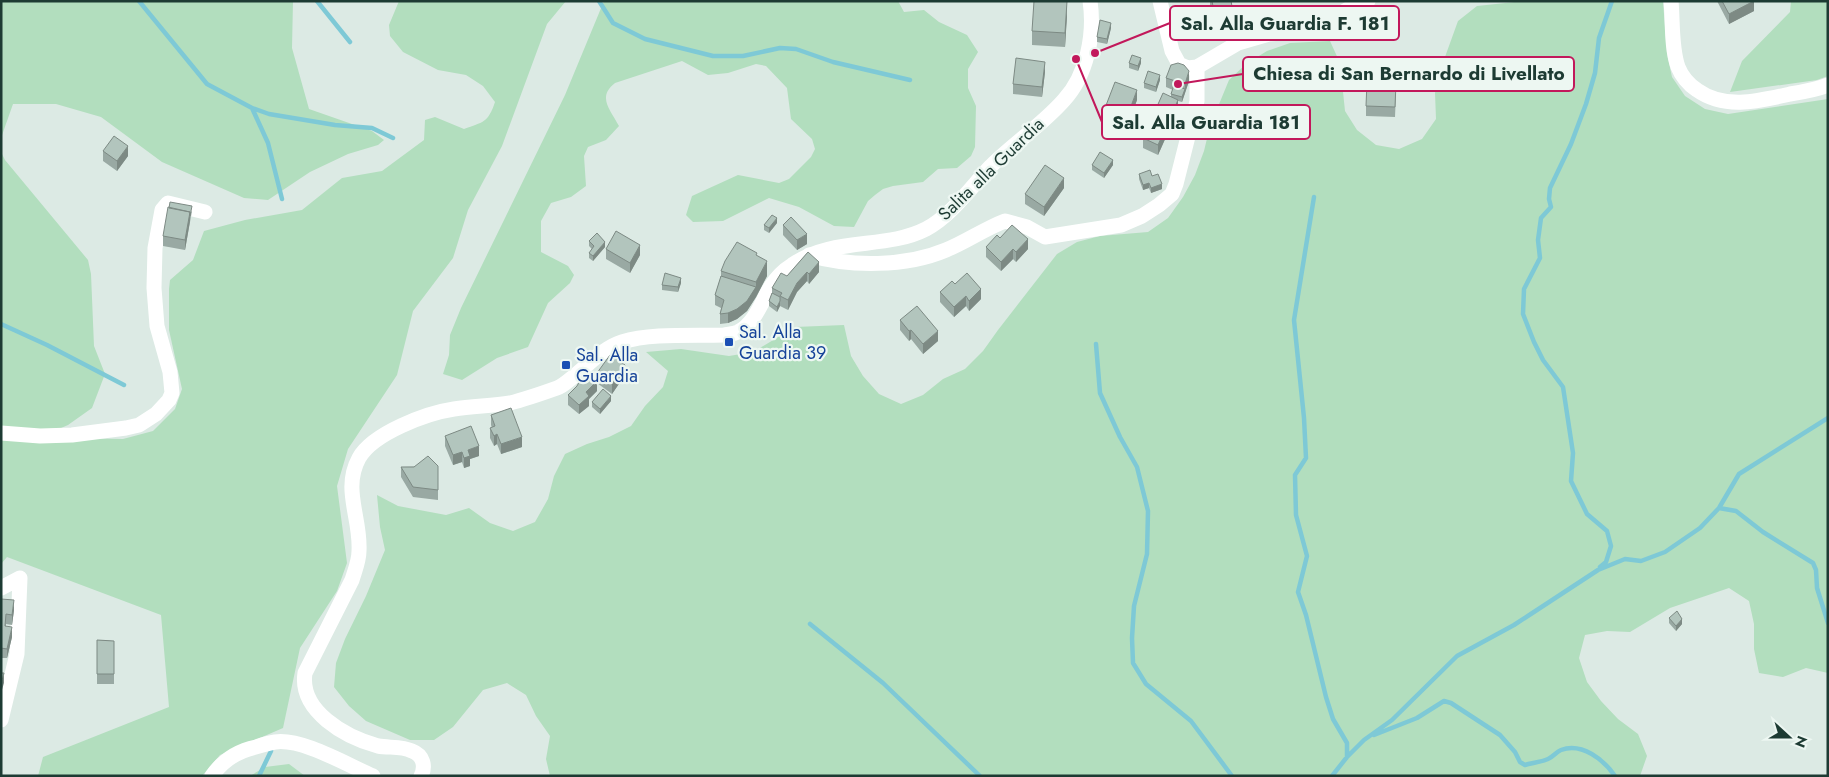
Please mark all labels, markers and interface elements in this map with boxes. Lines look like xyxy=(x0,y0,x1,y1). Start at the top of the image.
callout: Sal. Alla Guardia F. 181 xyxy=(1170,6,1399,40)
text: Sal. Alla Guardia F. 181 xyxy=(1181,10,1389,37)
callout: Chiesa di San Bernardo di Livellato xyxy=(1243,57,1574,91)
text: Chiesa di San Bernardo di Livellato xyxy=(1253,60,1565,87)
callout: Sal. Alla Guardia 181 xyxy=(1102,105,1310,139)
text: Sal. Alla Guardia 181 xyxy=(1112,109,1300,136)
street label: Salita alla Guardia xyxy=(932,112,1050,226)
place label: Sal. Alla Guardia 39 xyxy=(739,319,826,366)
marker: Sal. Alla Guardia 39 xyxy=(723,336,735,348)
place label: Sal. Alla Guardia xyxy=(576,342,638,389)
marker: Sal. Alla Guardia xyxy=(560,359,572,371)
north arrow xyxy=(1764,712,1814,762)
text: N xyxy=(1790,733,1812,750)

